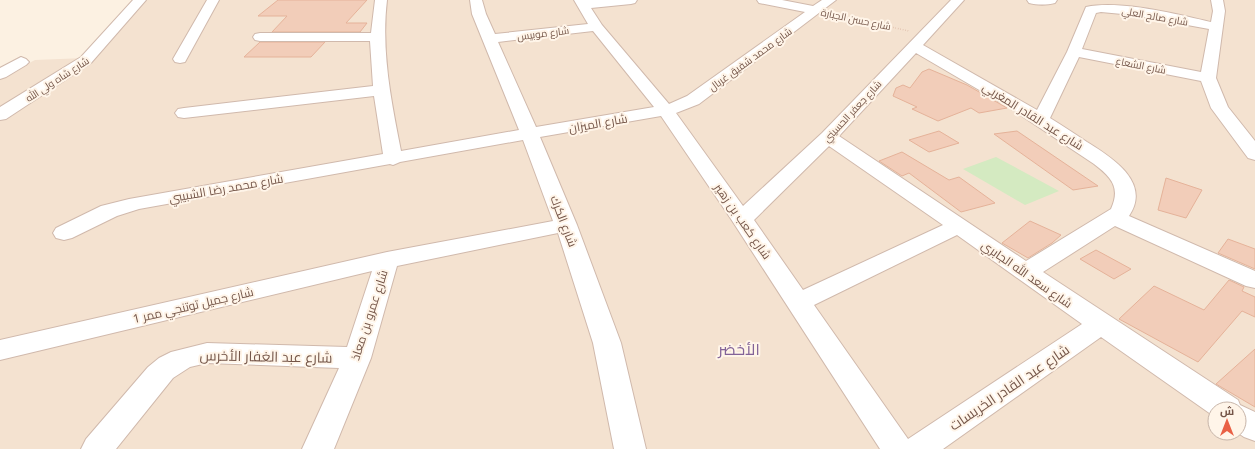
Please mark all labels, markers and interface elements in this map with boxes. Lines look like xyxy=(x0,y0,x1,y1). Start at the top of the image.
street label: شارع صالح العلي xyxy=(1121,3,1189,30)
street label: شارع حسن الجبارة xyxy=(820,5,892,33)
street label: شارع موبيس xyxy=(516,23,570,43)
street label: شارع محمد شفيق غربال xyxy=(706,24,794,94)
street label: شارع شاه ولي الله xyxy=(23,53,92,106)
street label: شارع الشعاع xyxy=(1115,53,1167,77)
street label: شارع جعفر الحسيني xyxy=(820,77,885,146)
street label: شارع عبد القادر المغربي xyxy=(978,78,1087,156)
street label: شارع الميزان xyxy=(567,109,629,137)
street label: شارع محمد رضا الشبيبي xyxy=(167,170,285,208)
street label: شارع كعب بن زهير xyxy=(710,179,776,262)
street label: شارع الكرك xyxy=(546,193,582,249)
street label: شارع سعد الله الجابري xyxy=(977,236,1076,313)
street label: شارع عمرو بن معاذ xyxy=(346,268,392,362)
street label: شارع جميل توتنجي ممر 1 xyxy=(131,283,256,329)
district label: الأخضر xyxy=(717,338,760,360)
street label: شارع عبد القادر الخريسات xyxy=(945,340,1073,434)
street label: شارع عبد الغفار الأخرس xyxy=(199,345,333,367)
north arrow xyxy=(1207,401,1247,441)
text: ش xyxy=(1220,403,1234,418)

